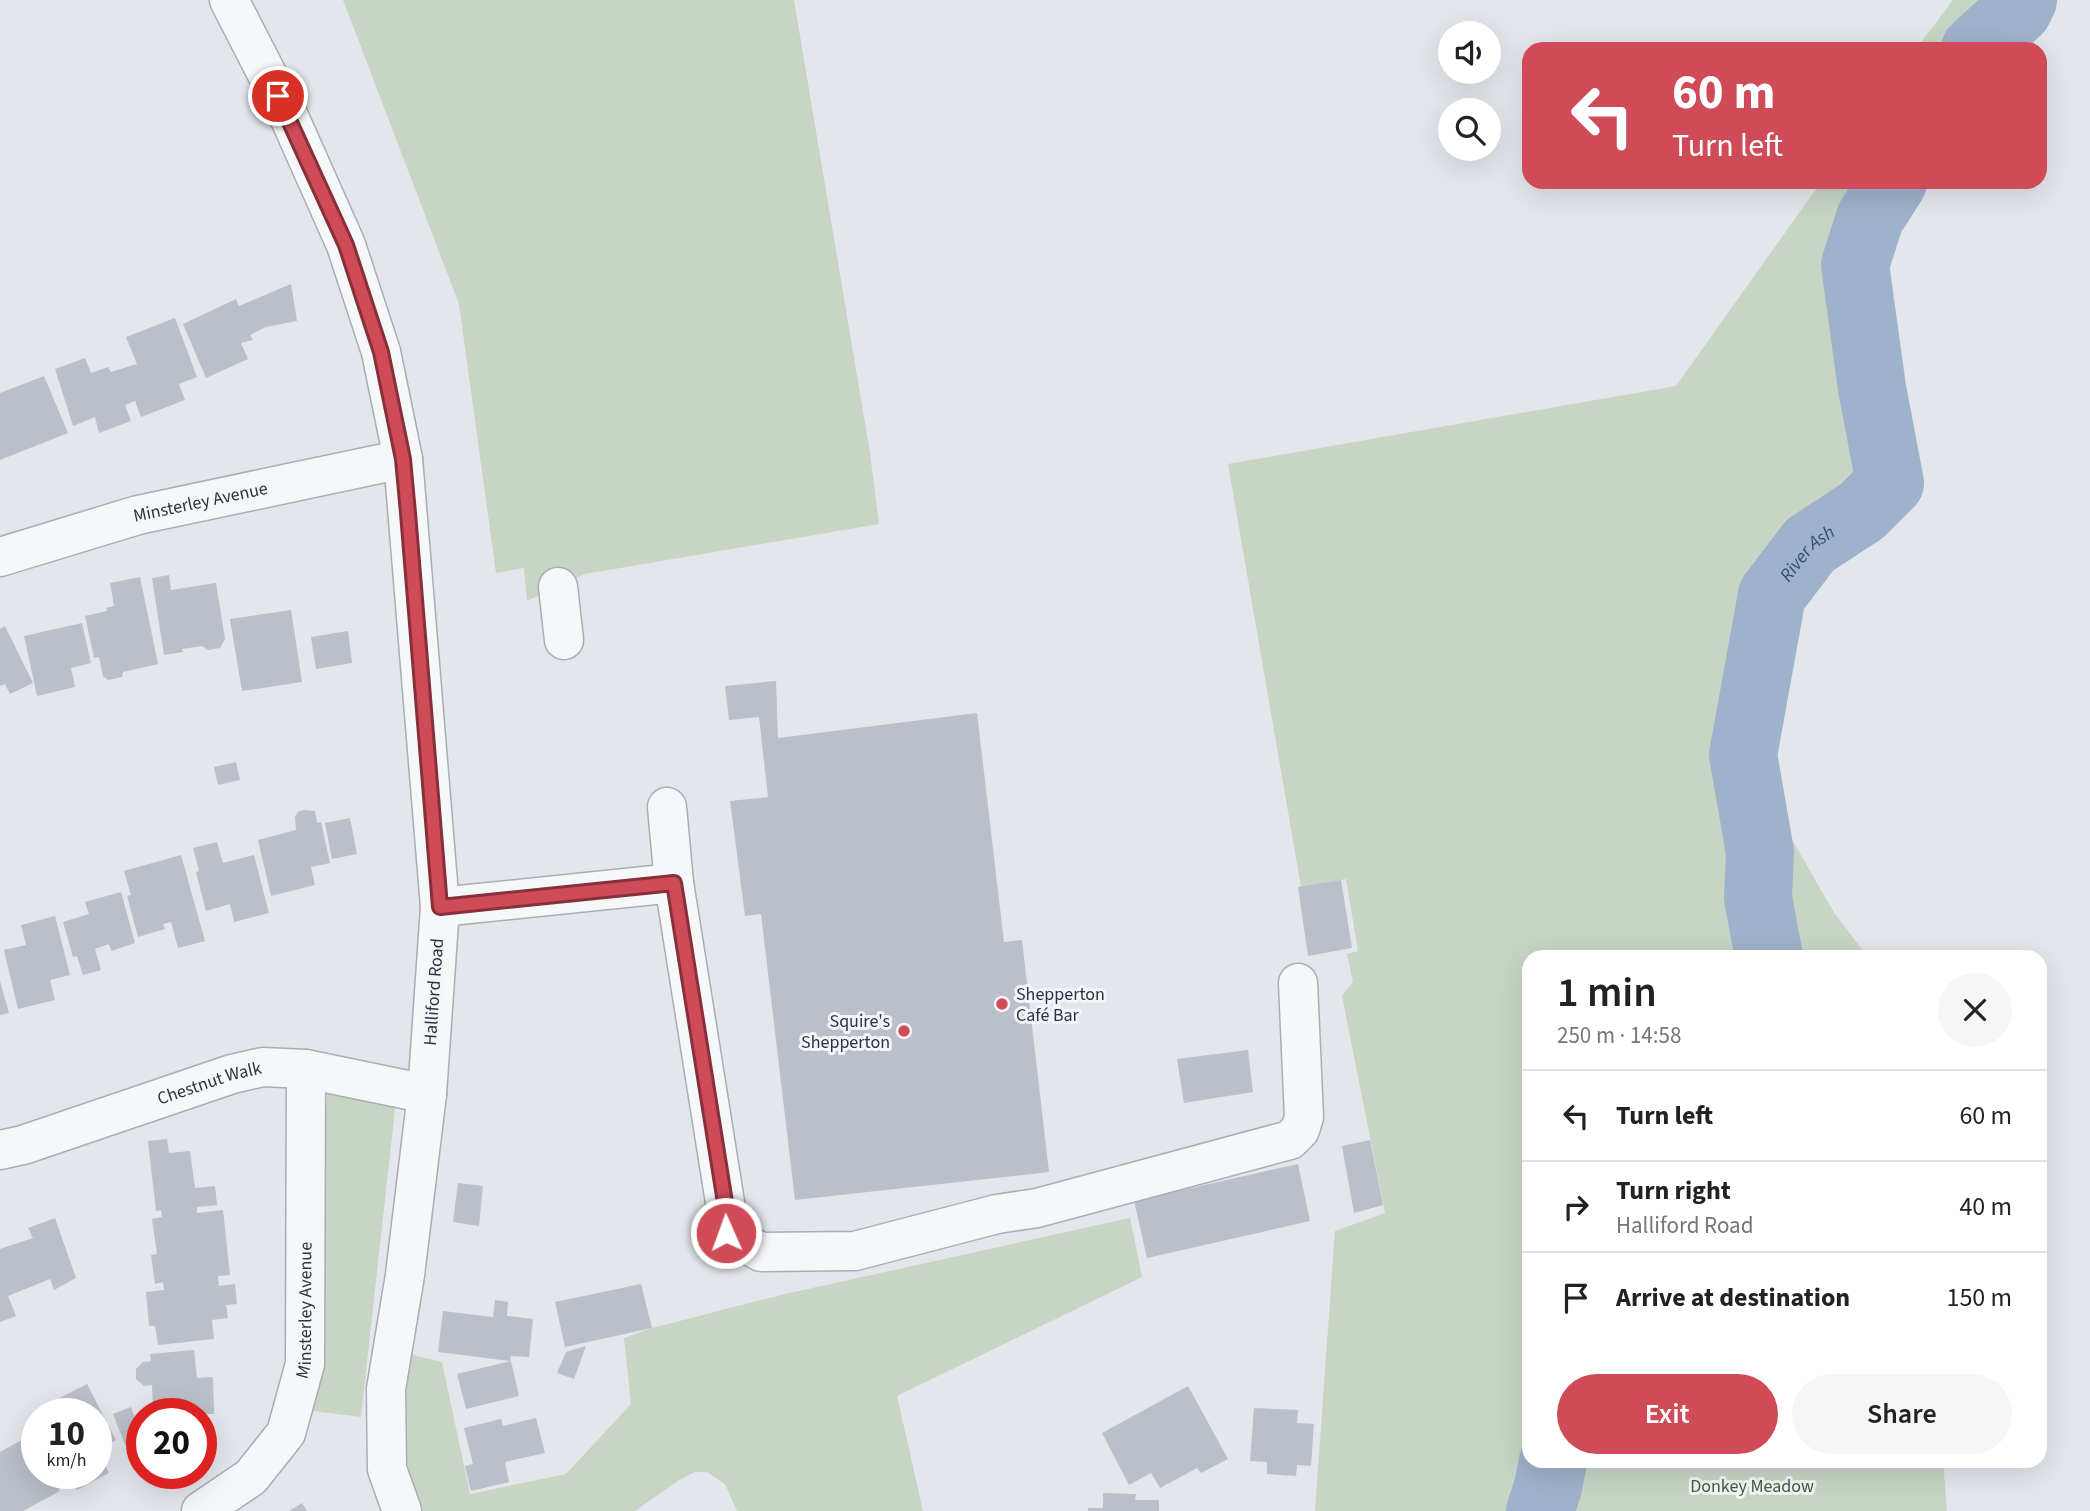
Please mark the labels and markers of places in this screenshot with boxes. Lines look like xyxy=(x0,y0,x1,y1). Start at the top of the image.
pin xyxy=(248,66,308,126)
place label: Shepperton Café Bar xyxy=(1016,982,1105,1028)
marker: Shepperton Café Bar xyxy=(994,996,1010,1012)
place label: Squire's Shepperton xyxy=(801,1009,890,1055)
marker: Squire's Shepperton xyxy=(896,1023,912,1039)

